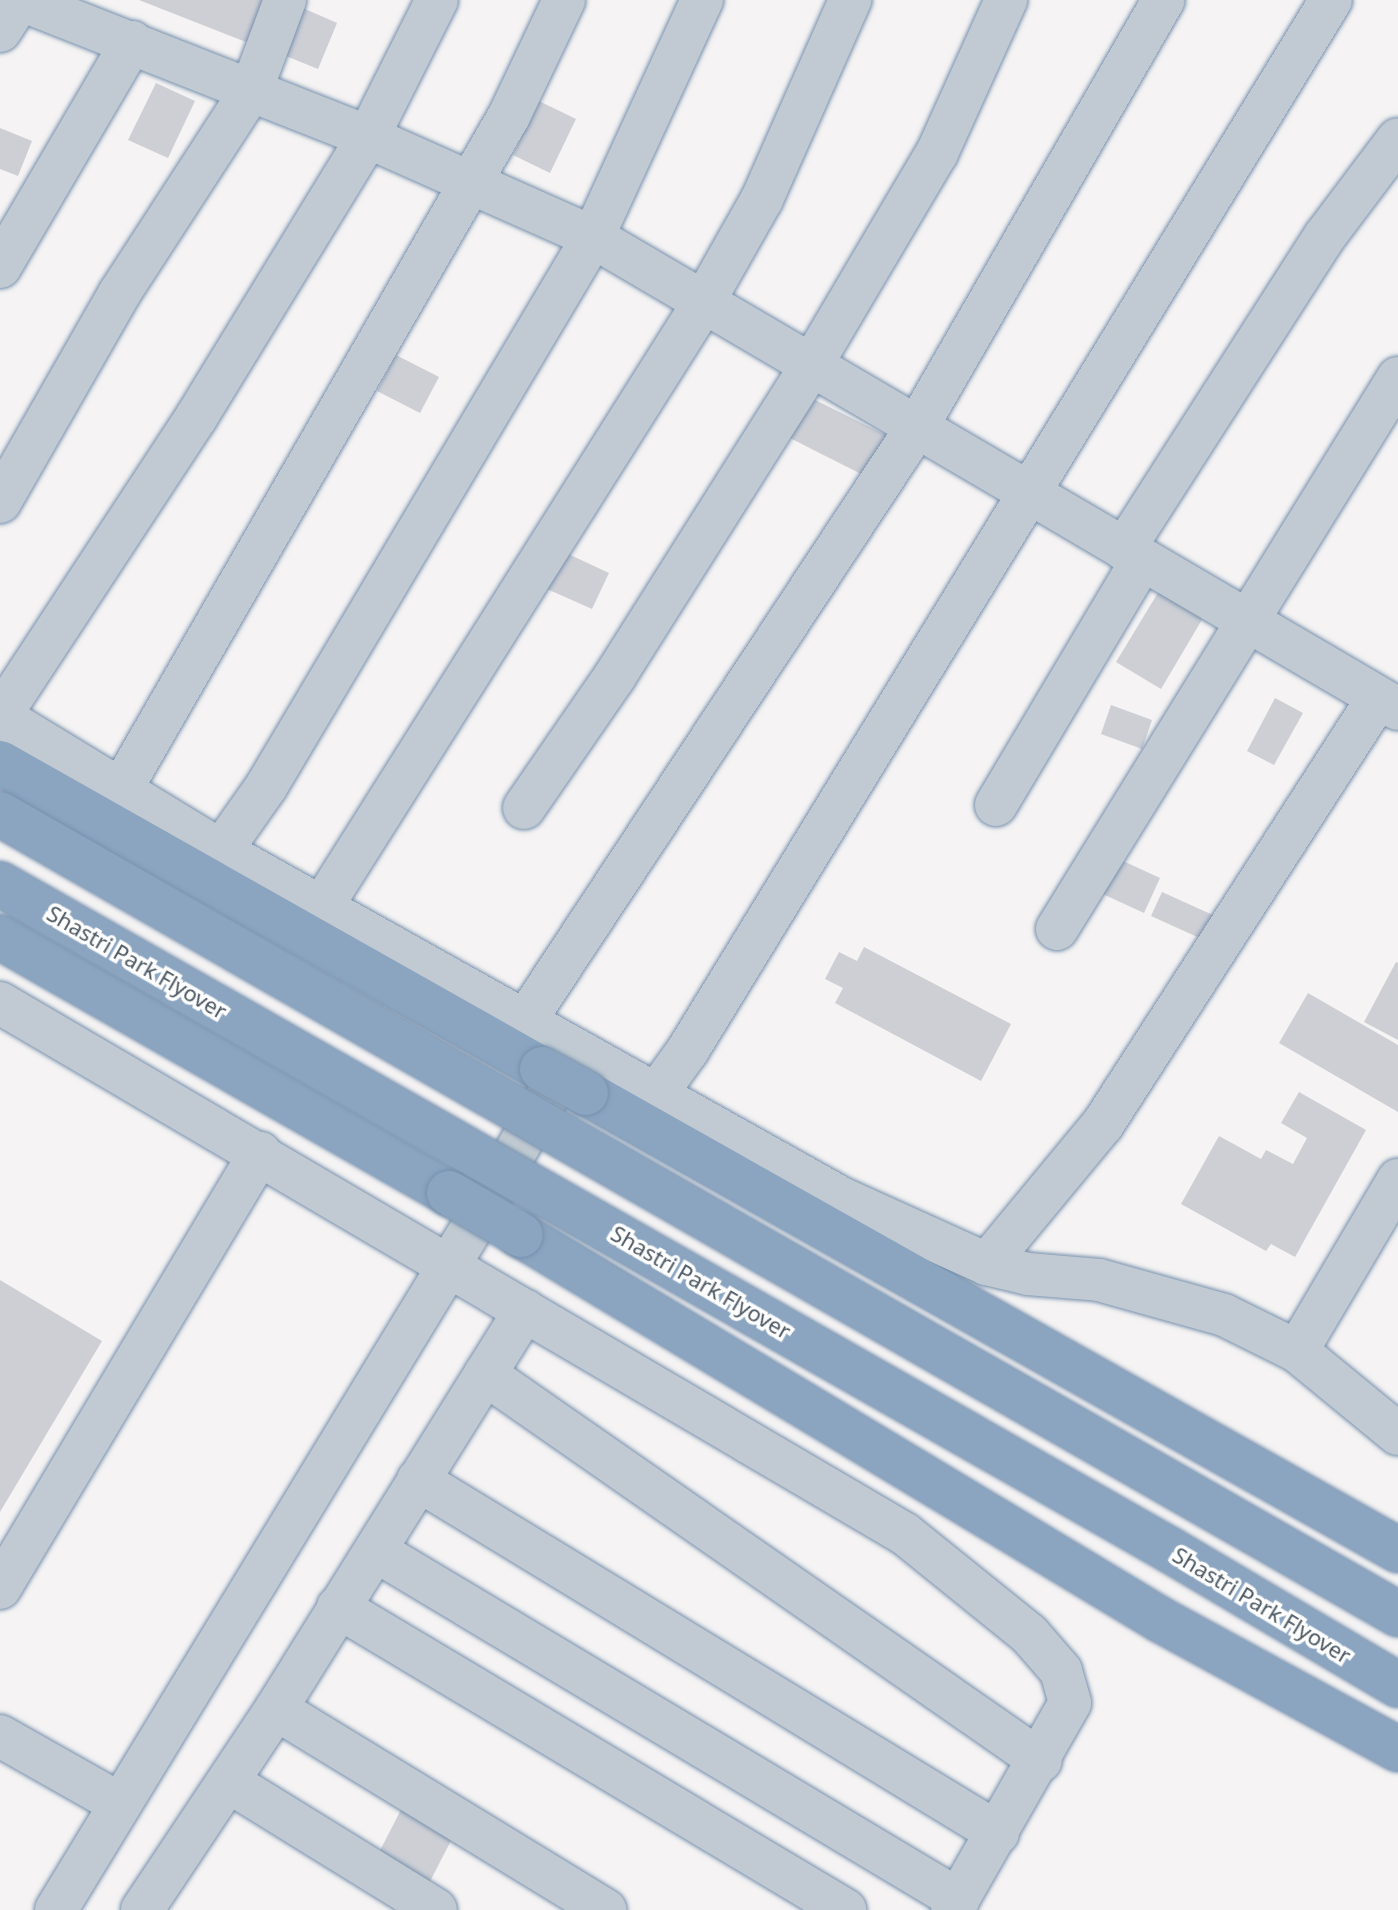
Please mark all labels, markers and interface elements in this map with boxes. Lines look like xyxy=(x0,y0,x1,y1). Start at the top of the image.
street label: Shastri Park Flyover xyxy=(42,900,232,1024)
street label: Shastri Park Flyover xyxy=(606,1220,796,1344)
street label: Shastri Park Flyover xyxy=(1168,1541,1356,1669)

